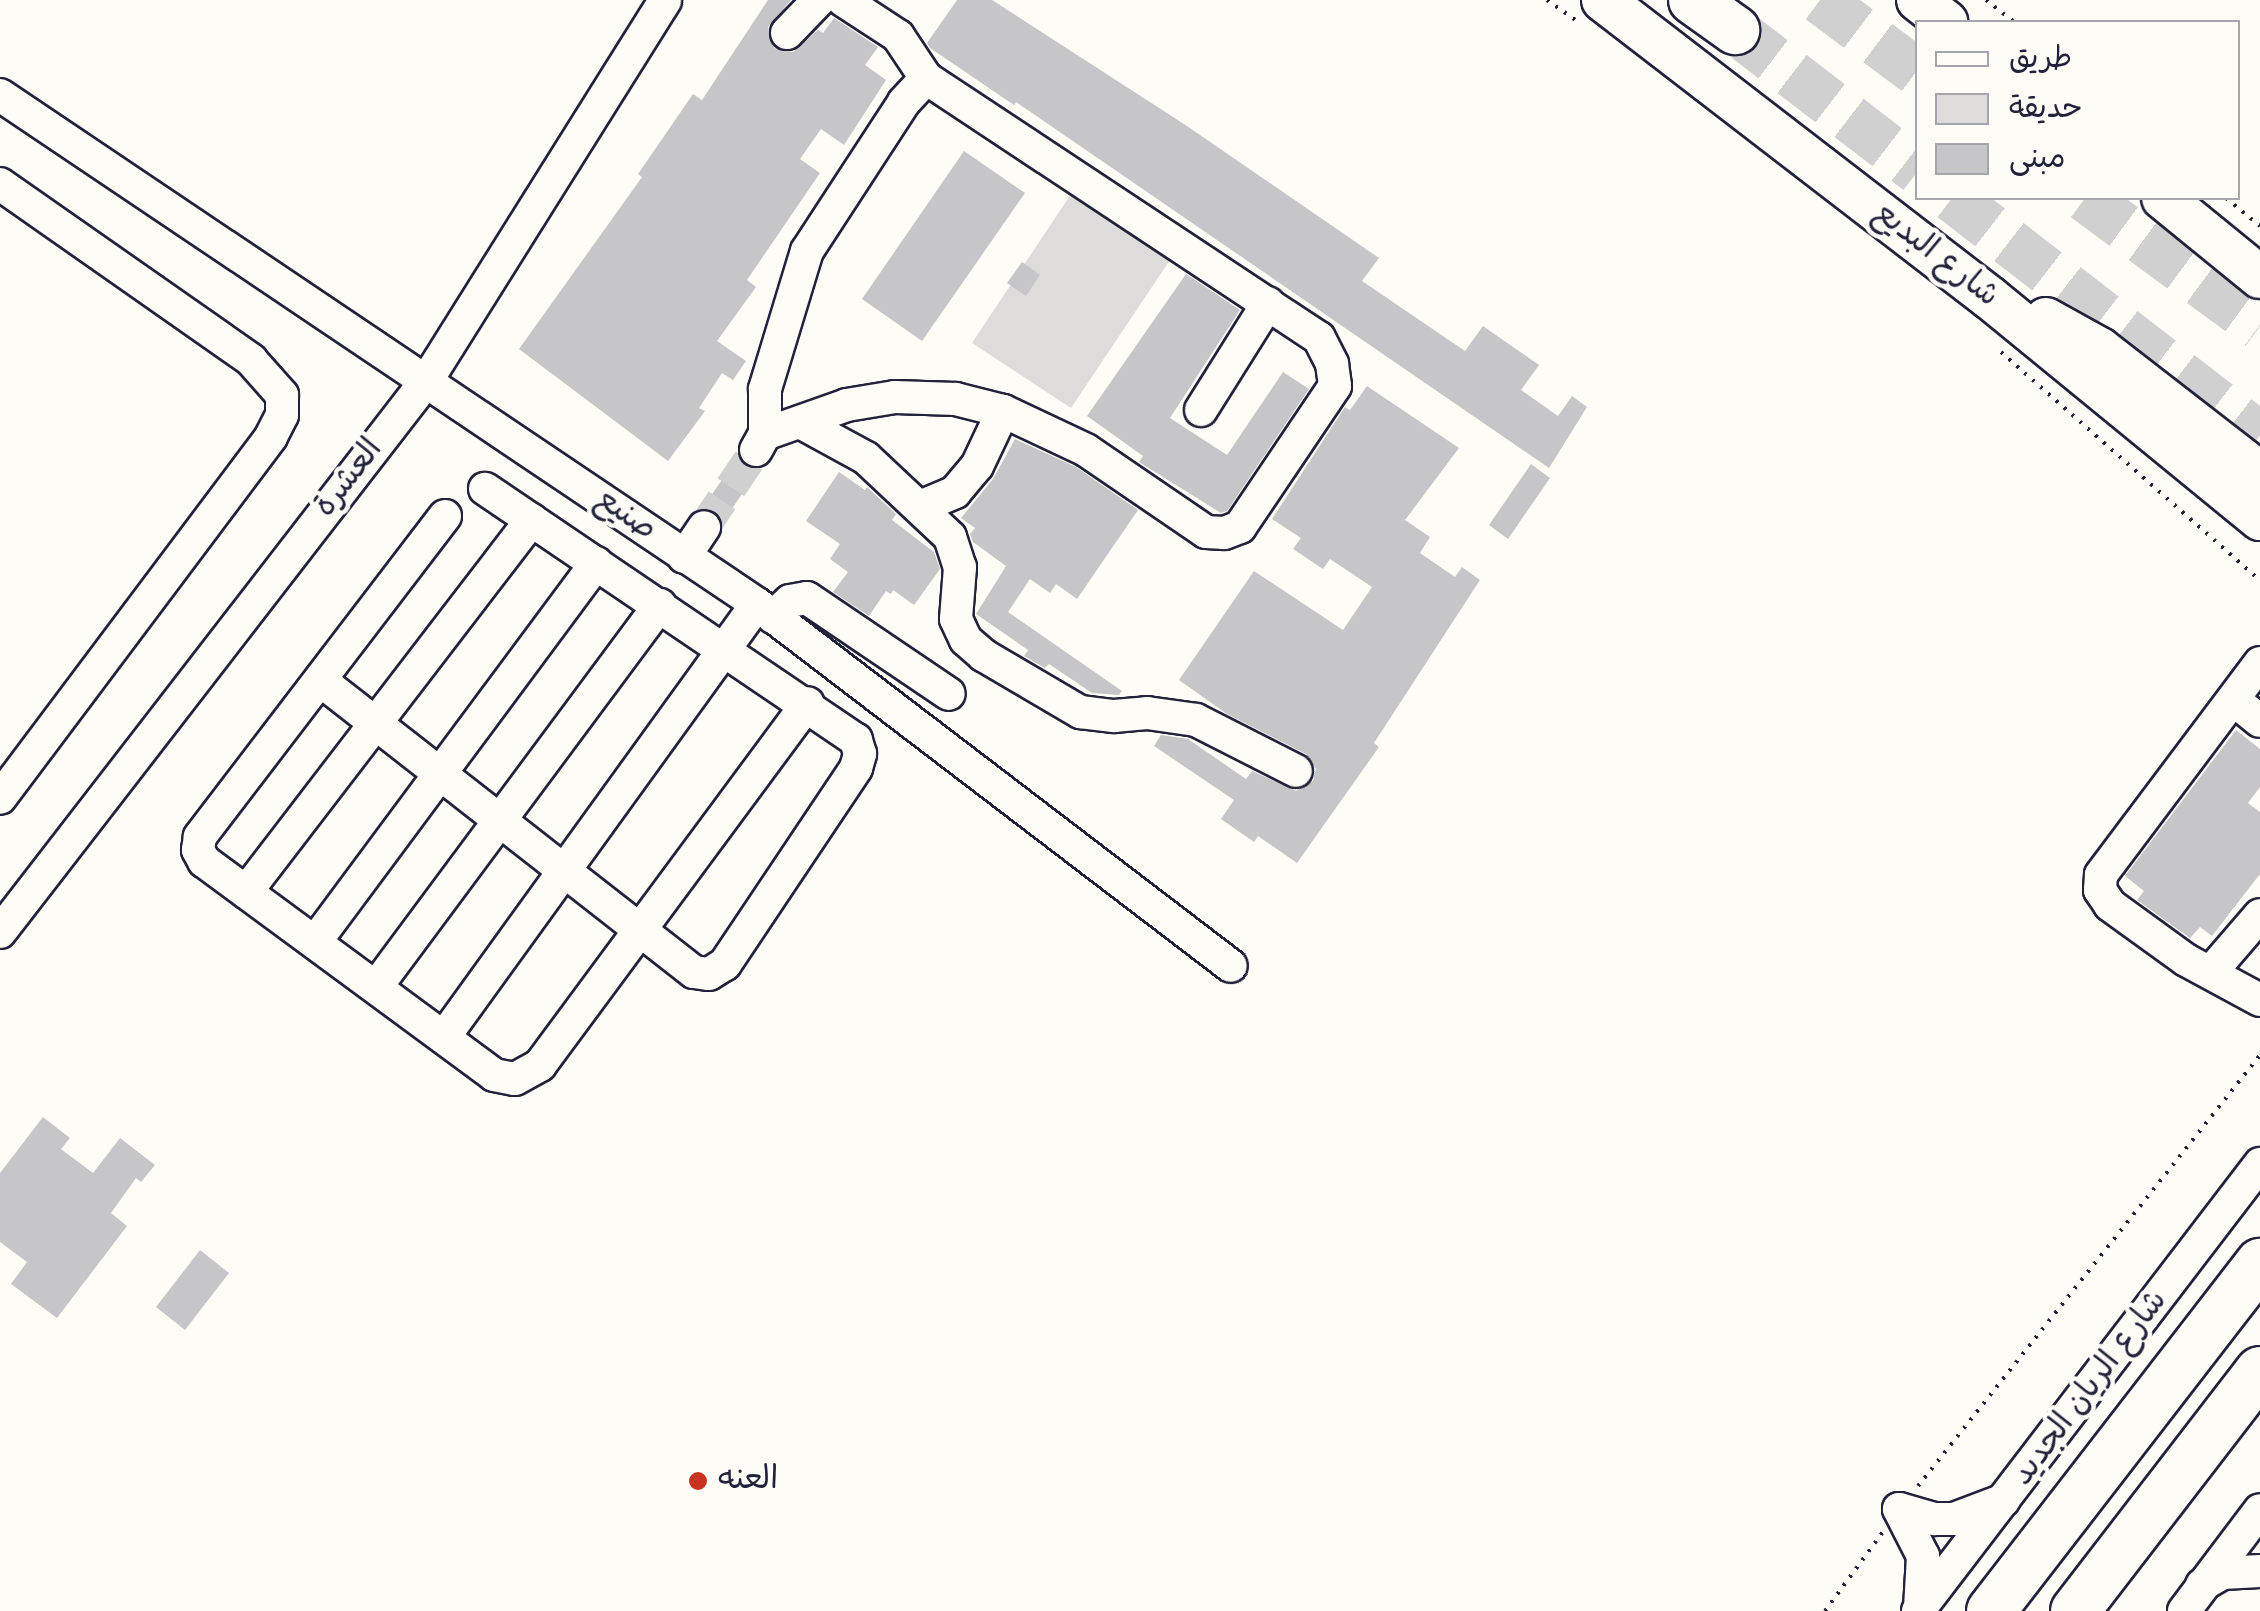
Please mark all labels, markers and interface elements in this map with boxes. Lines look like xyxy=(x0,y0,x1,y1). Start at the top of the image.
legend xyxy=(1915,20,2240,200)
text: طريق xyxy=(2009,38,2072,82)
text: حديقة xyxy=(2009,88,2083,132)
text: مبنى xyxy=(2009,138,2065,182)
street label: شارع البديع xyxy=(1865,195,2005,317)
street label: العشرة xyxy=(307,432,393,526)
street label: صنيع xyxy=(587,481,663,551)
street label: شارع الريان الجديد xyxy=(2005,1284,2177,1494)
place label: العنه xyxy=(718,1462,778,1500)
marker: العنه xyxy=(687,1470,709,1492)

